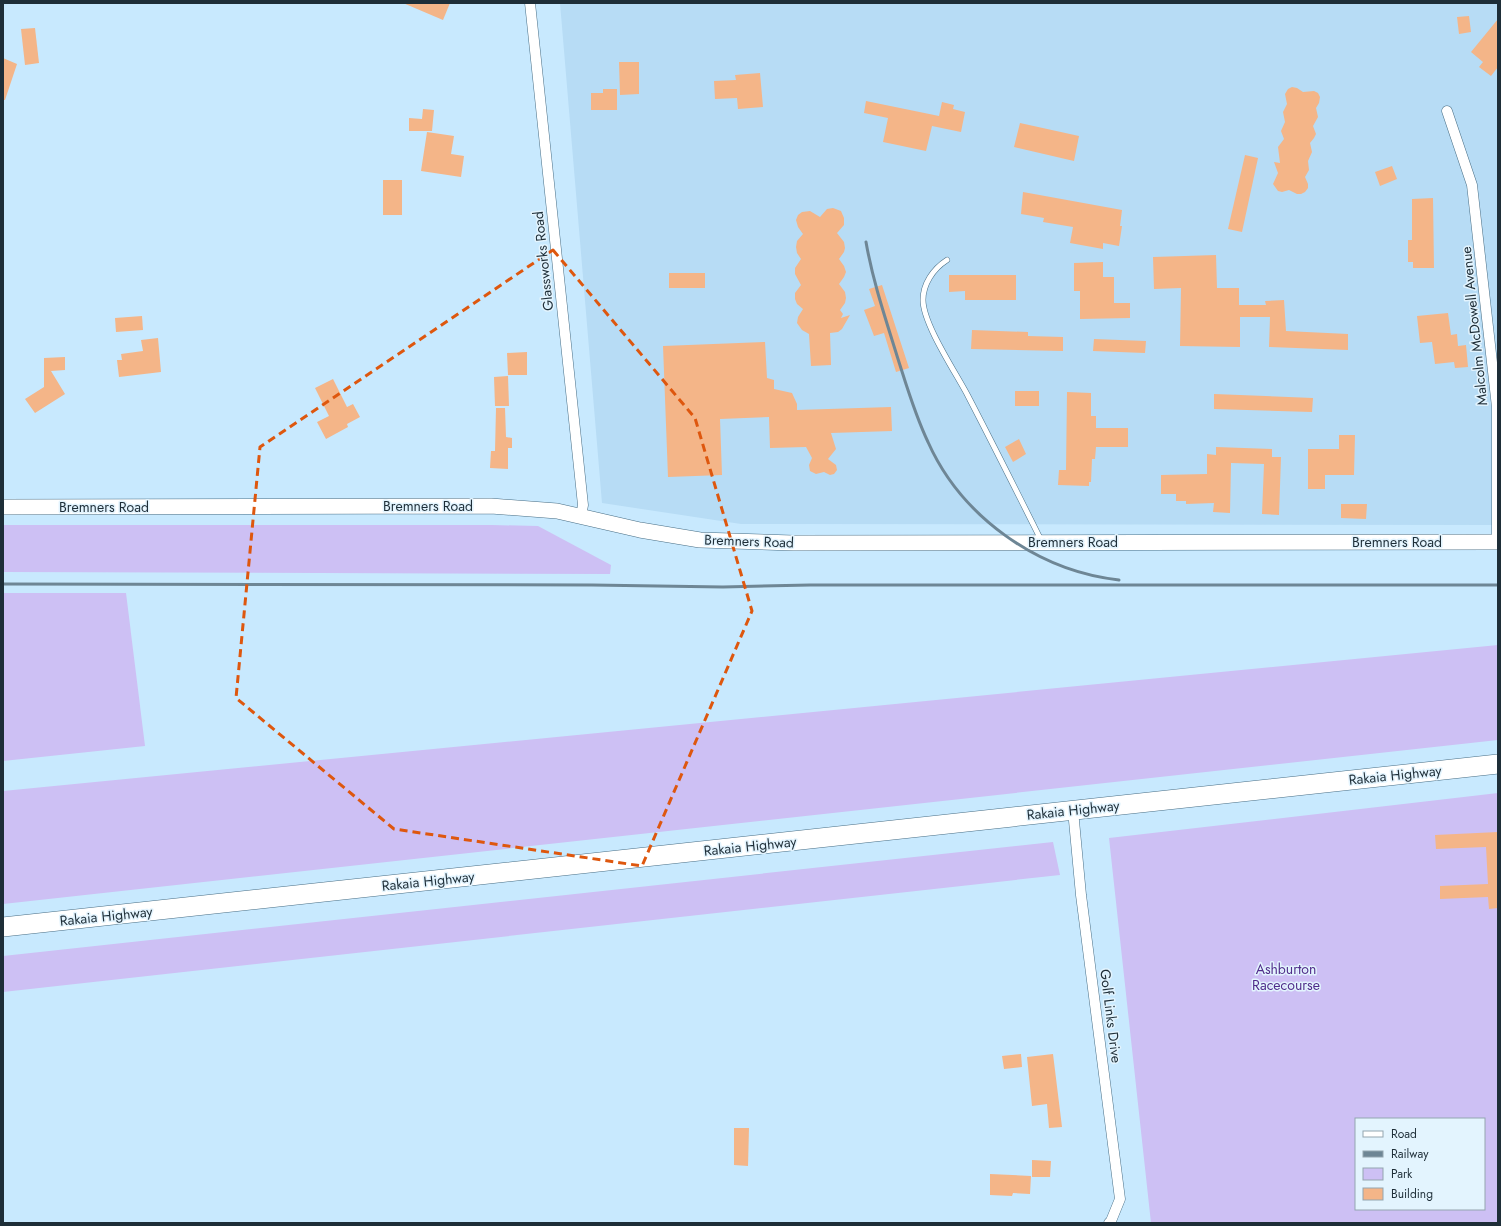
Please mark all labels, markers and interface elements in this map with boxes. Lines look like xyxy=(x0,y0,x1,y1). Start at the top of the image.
street label: Glassworks Road xyxy=(528,210,558,312)
street label: Malcolm McDowell Avenue xyxy=(1456,246,1492,406)
street label: Bremners Road xyxy=(383,496,473,516)
street label: Bremners Road xyxy=(59,497,149,517)
street label: Bremners Road xyxy=(704,529,794,553)
street label: Bremners Road xyxy=(1028,532,1118,552)
street label: Bremners Road xyxy=(1352,532,1442,552)
street label: Rakaia Highway xyxy=(1348,760,1443,790)
street label: Rakaia Highway xyxy=(1026,795,1121,825)
street label: Rakaia Highway xyxy=(703,831,798,861)
street label: Rakaia Highway xyxy=(381,866,476,896)
street label: Rakaia Highway xyxy=(59,901,154,931)
park label: Ashburton Racecourse xyxy=(1252,959,1320,995)
street label: Golf Links Drive xyxy=(1095,968,1127,1064)
legend xyxy=(1355,1118,1485,1210)
text: Road xyxy=(1391,1125,1417,1143)
text: Railway xyxy=(1391,1145,1429,1163)
text: Park xyxy=(1391,1165,1413,1183)
text: Building xyxy=(1391,1185,1433,1203)

